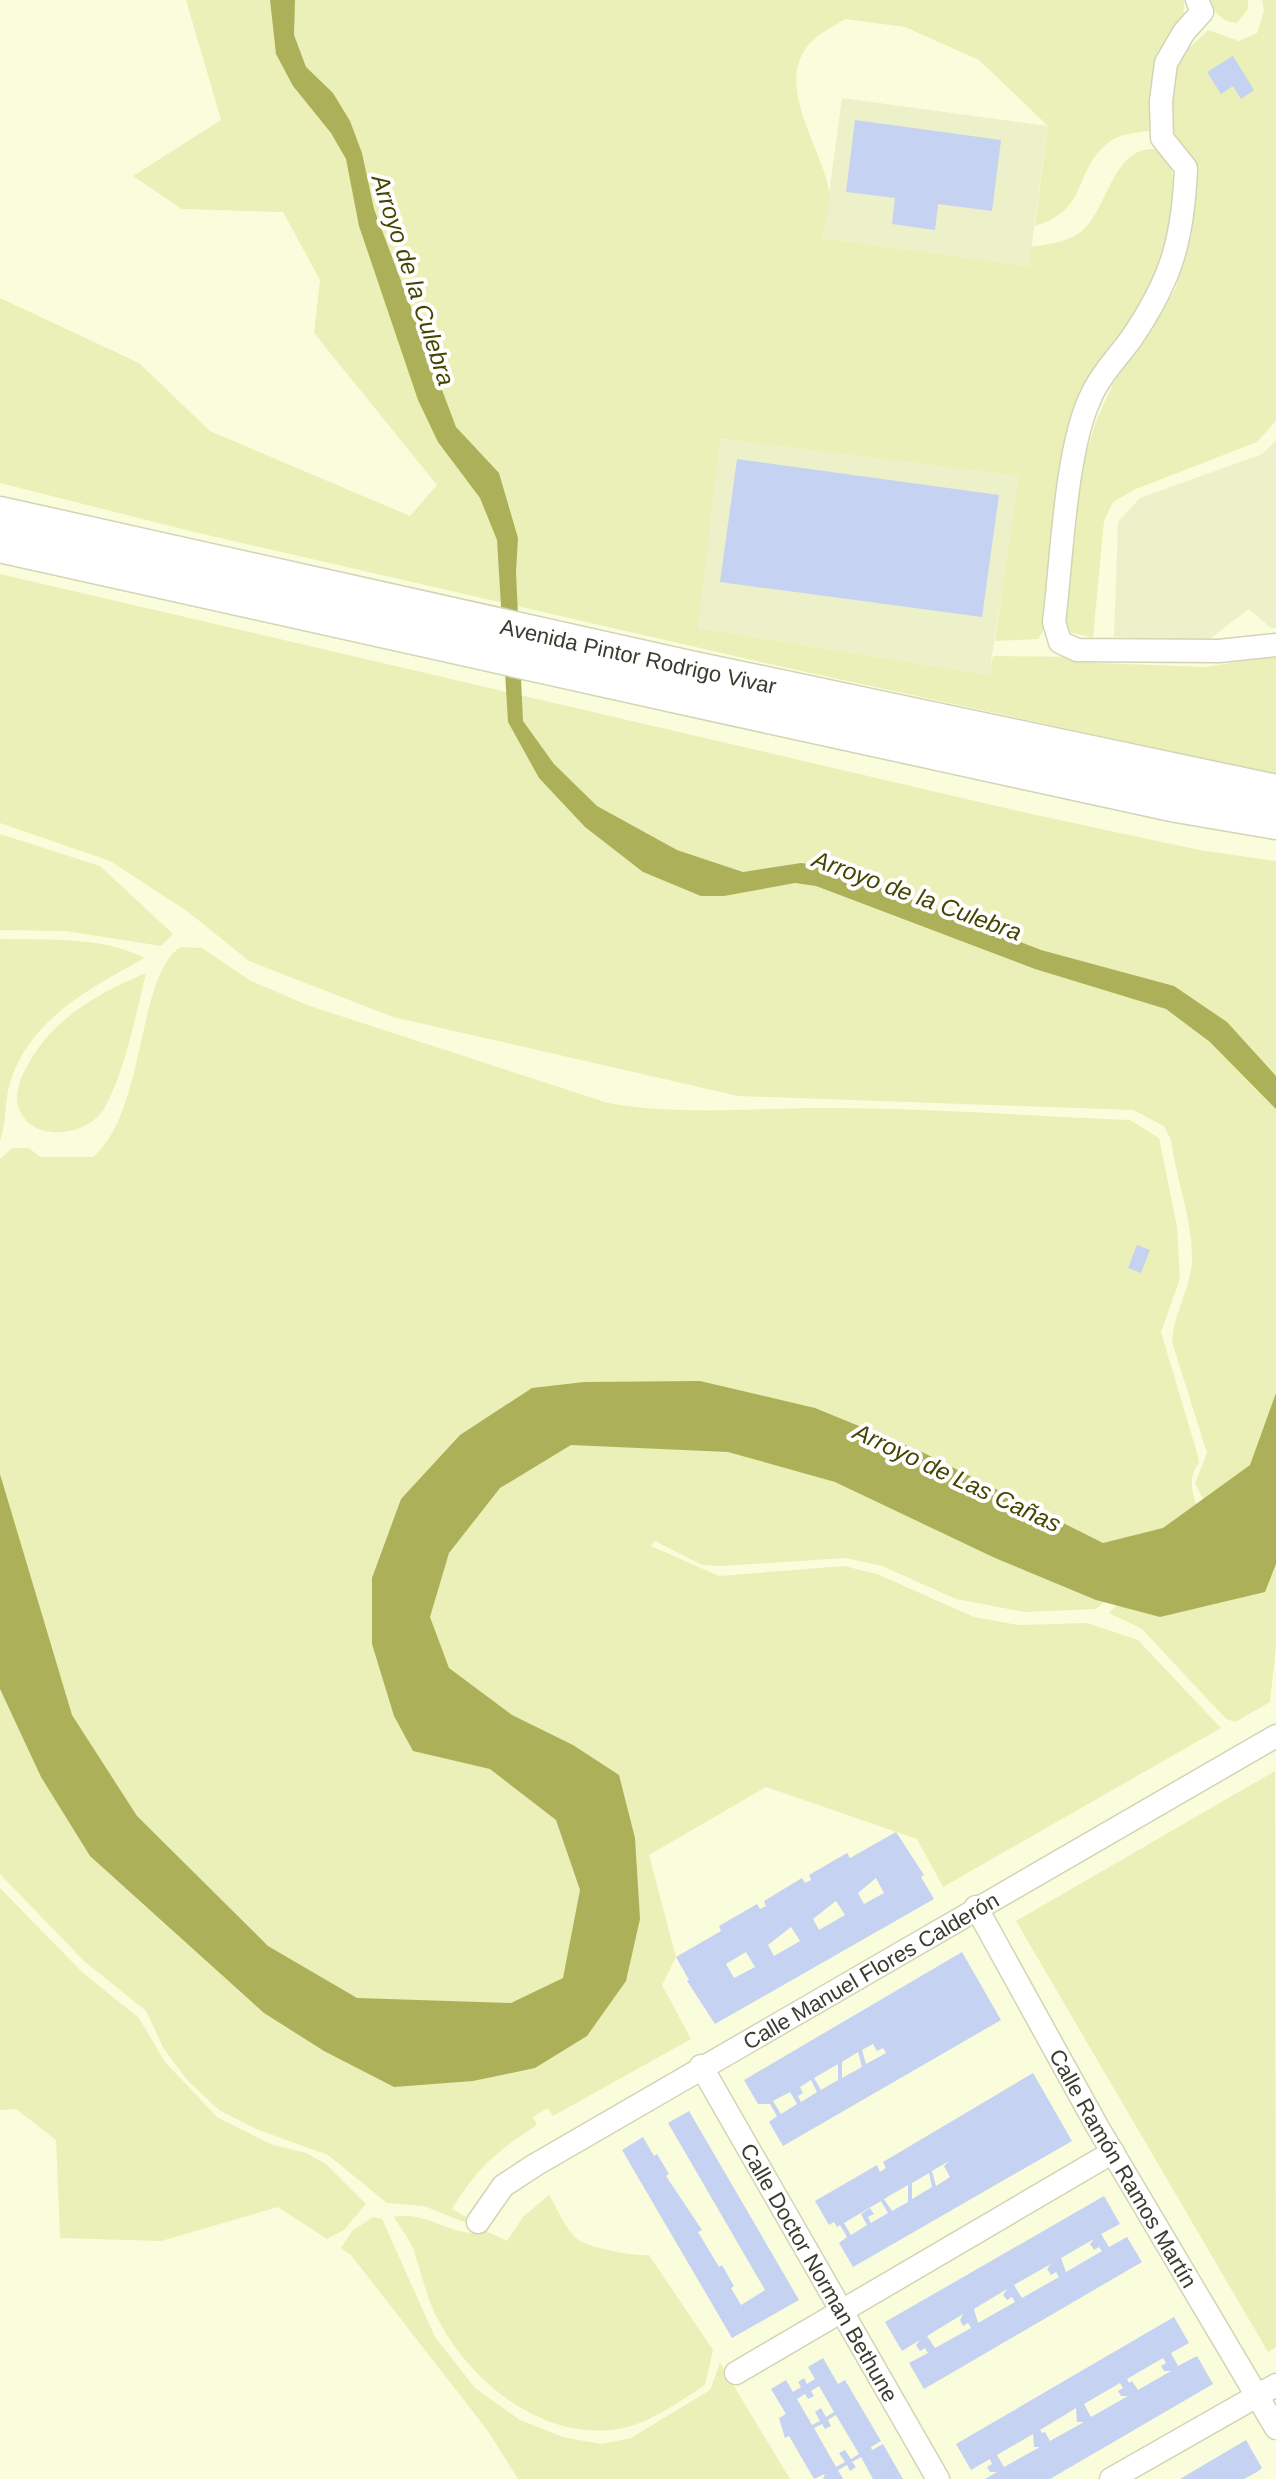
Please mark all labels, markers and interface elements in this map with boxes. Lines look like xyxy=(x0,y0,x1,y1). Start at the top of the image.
water label: Arroyo de la Culebra xyxy=(366,169,460,389)
street label: Avenida Pintor Rodrigo Vivar xyxy=(498,614,779,699)
water label: Arroyo de la Culebra xyxy=(807,845,1025,946)
water label: Arroyo de Las Cañas xyxy=(848,1417,1065,1537)
street label: Calle Manuel Flores Calderón xyxy=(739,1887,1003,2055)
street label: Calle Ramón Ramos Martín xyxy=(1044,2045,1202,2292)
street label: Calle Doctor Norman Bethune xyxy=(735,2139,903,2406)

